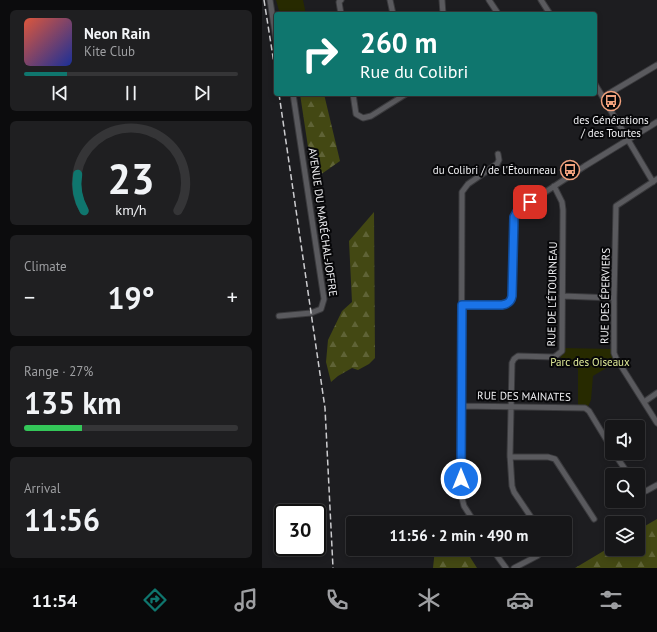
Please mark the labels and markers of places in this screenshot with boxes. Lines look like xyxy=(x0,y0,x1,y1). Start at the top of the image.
bus stop icon: des Générations / des Tourtes xyxy=(600,90,622,112)
place label: des Générations / des Tourtes xyxy=(573,113,649,140)
bus stop icon: du Colibri / de l'Étourneau xyxy=(559,159,581,181)
place label: du Colibri / de l'Étourneau xyxy=(433,163,556,177)
pin xyxy=(513,185,547,219)

